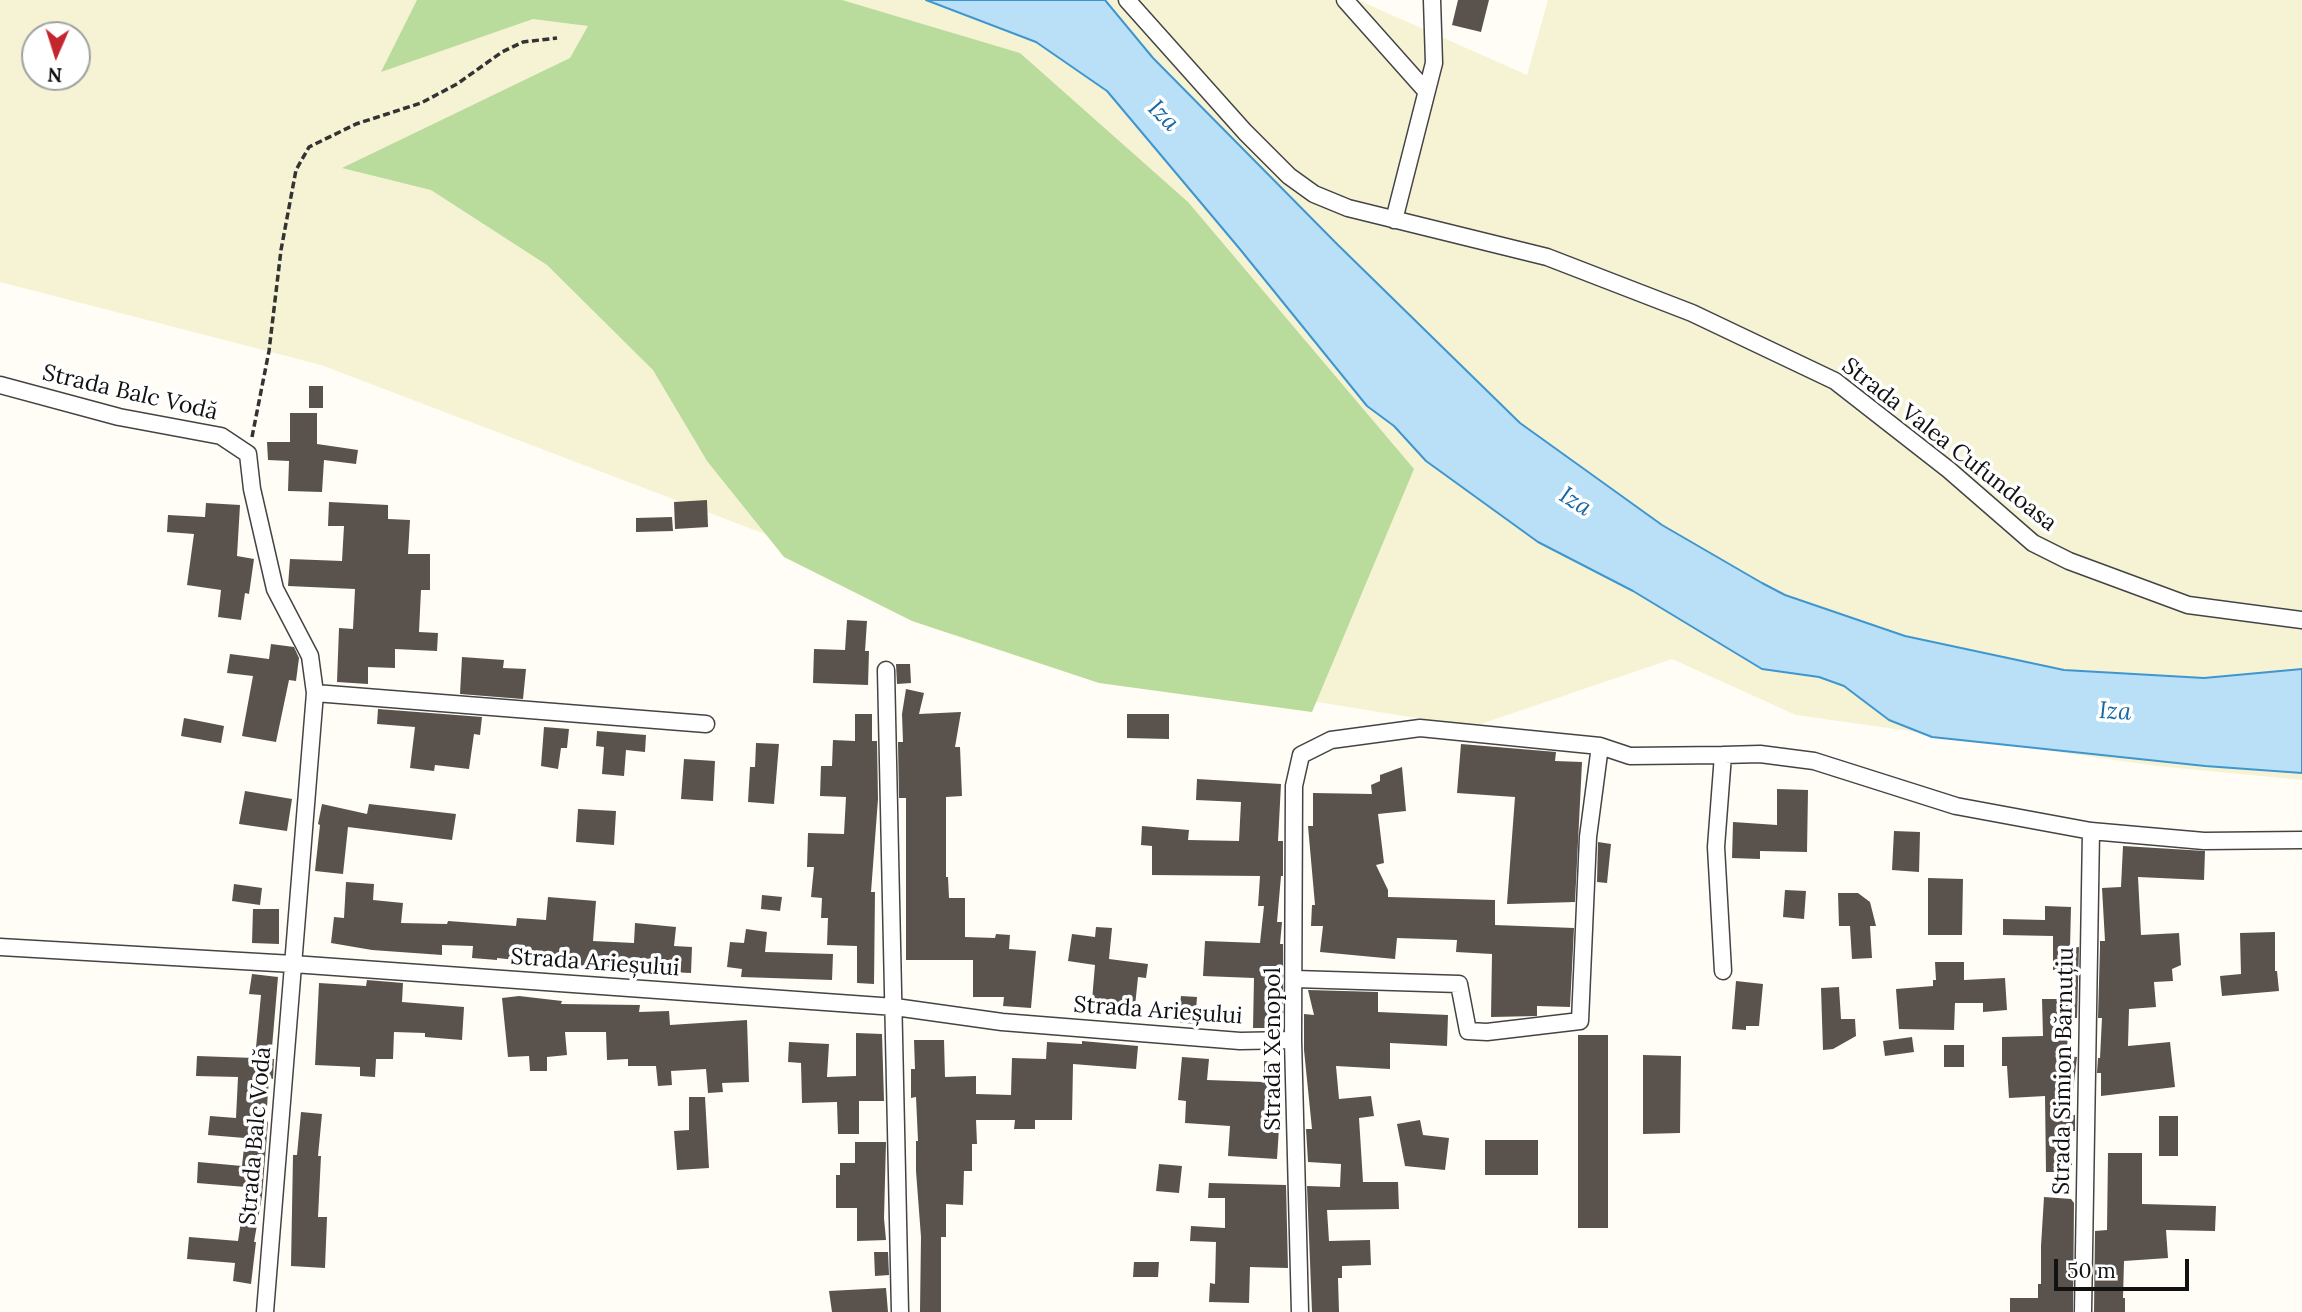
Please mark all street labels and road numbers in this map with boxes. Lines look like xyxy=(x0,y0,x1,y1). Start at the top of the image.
street label: Strada Valea Cufundoasa xyxy=(1836,353,2062,537)
street label: Strada Balc Vodă xyxy=(40,359,220,427)
street label: Strada Arieșului xyxy=(510,943,680,983)
street label: Strada Simion Bărnuțiu xyxy=(2048,947,2080,1195)
street label: Strada Xenopol xyxy=(1259,967,1287,1131)
street label: Strada Arieșului xyxy=(1073,991,1243,1031)
street label: Strada Balc Vodă xyxy=(234,1046,278,1226)

